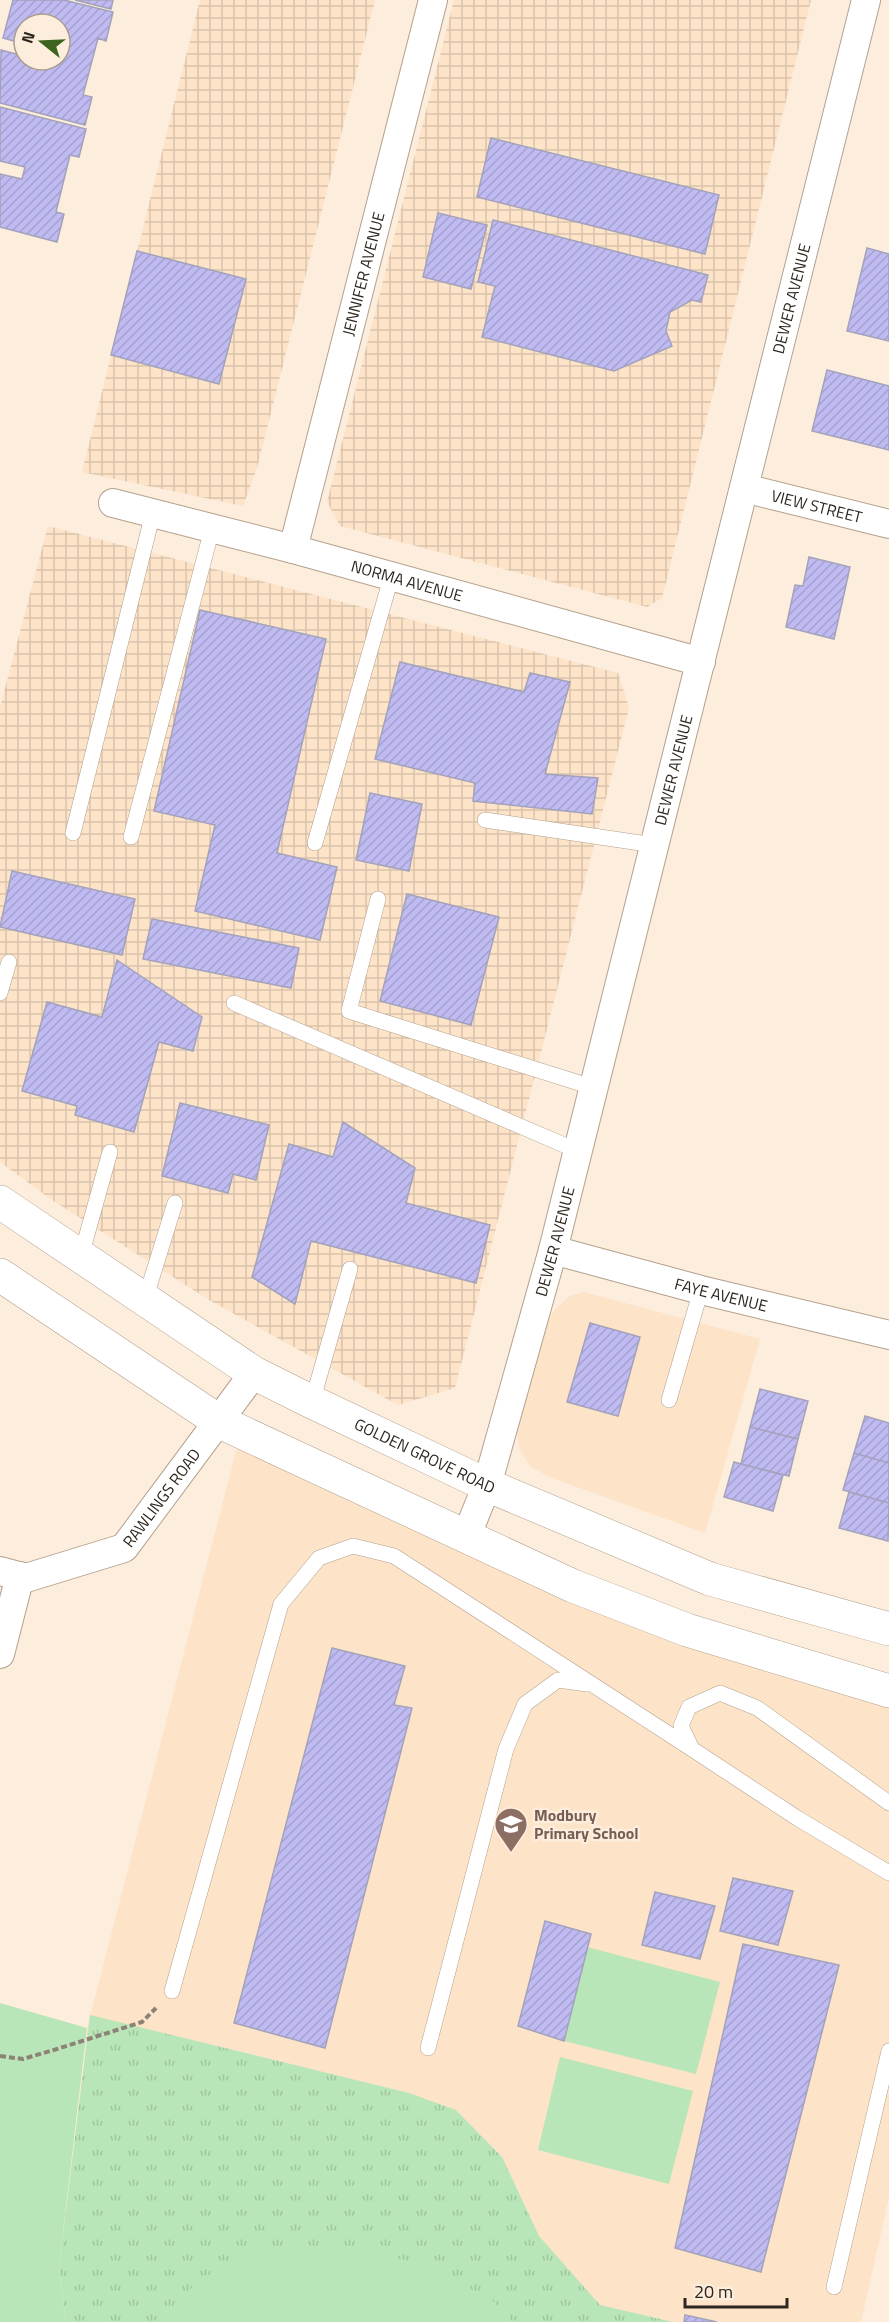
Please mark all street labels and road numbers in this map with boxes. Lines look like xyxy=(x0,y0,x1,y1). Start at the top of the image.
street label: JENNIFER AVENUE xyxy=(336,209,391,338)
street label: DEWER AVENUE xyxy=(766,241,817,356)
street label: VIEW STREET xyxy=(769,483,865,529)
street label: NORMA AVENUE xyxy=(348,554,466,608)
street label: DEWER AVENUE xyxy=(648,712,699,828)
street label: DEWER AVENUE xyxy=(529,1184,581,1299)
street label: FAYE AVENUE xyxy=(672,1271,770,1318)
street label: GOLDEN GROVE ROAD xyxy=(350,1412,499,1499)
street label: RAWLINGS ROAD xyxy=(117,1443,206,1552)

